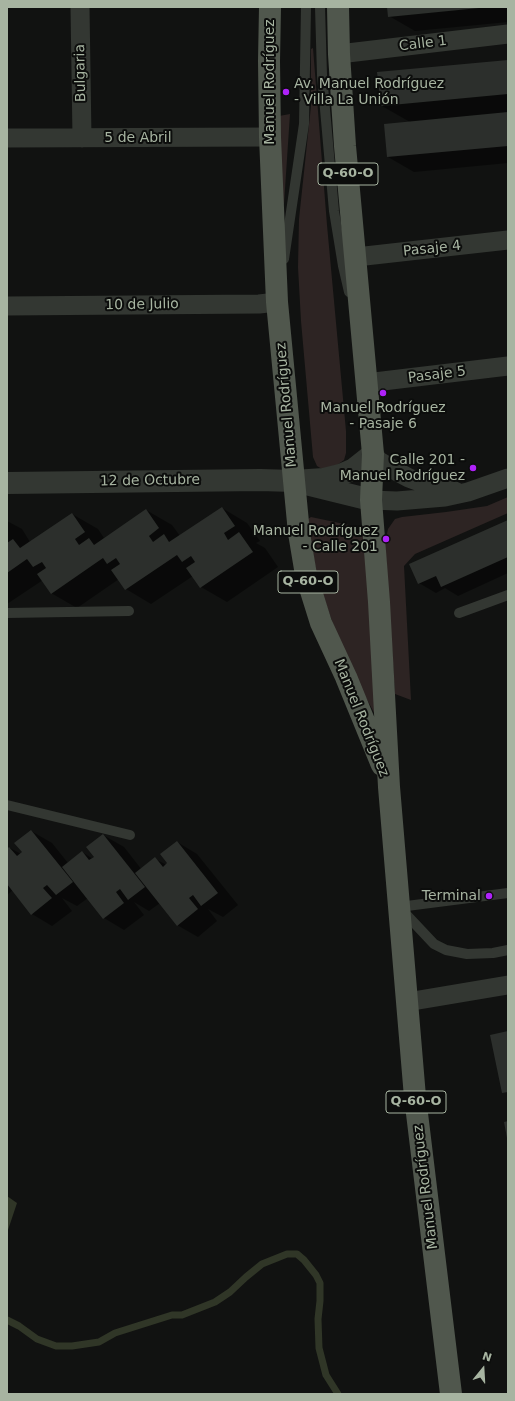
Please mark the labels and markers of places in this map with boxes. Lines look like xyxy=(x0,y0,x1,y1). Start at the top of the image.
place label: Av. Manuel Rodríguez - Villa La Unión xyxy=(294,76,444,108)
marker: Av. Manuel Rodríguez - Villa La Unión xyxy=(281,87,291,97)
marker: Manuel Rodríguez - Pasaje 6 xyxy=(378,388,388,398)
place label: Manuel Rodríguez - Pasaje 6 xyxy=(320,400,446,432)
place label: Calle 201 - Manuel Rodríguez xyxy=(340,452,465,484)
marker: Calle 201 - Manuel Rodríguez xyxy=(468,463,478,473)
place label: Manuel Rodríguez - Calle 201 xyxy=(253,523,378,556)
marker: Manuel Rodríguez - Calle 201 xyxy=(381,534,391,544)
place label: Terminal xyxy=(422,888,481,904)
marker: Terminal xyxy=(484,891,494,901)

